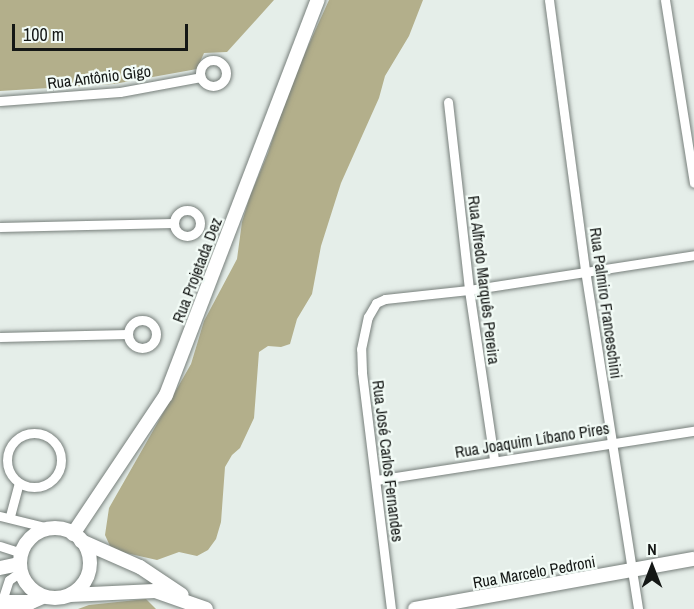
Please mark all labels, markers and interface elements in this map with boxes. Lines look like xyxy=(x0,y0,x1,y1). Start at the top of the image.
scale bar xyxy=(15,12,190,50)
text: 100 m xyxy=(23,22,64,47)
street label: Rua Antônio Gigo xyxy=(46,61,152,93)
street label: Rua Alfredo Marquês Pereira xyxy=(464,194,504,366)
street label: Rua Projetada Dez xyxy=(168,215,226,325)
street label: Rua Palmiro Franceschini xyxy=(586,226,626,380)
street label: Rua José Carlos Fernandes xyxy=(369,379,407,543)
street label: Rua Joaquim Líbano Pires xyxy=(453,418,611,462)
north arrow xyxy=(622,537,682,597)
text: N xyxy=(647,538,657,560)
street label: Rua Marcelo Pedroni xyxy=(471,552,597,592)

